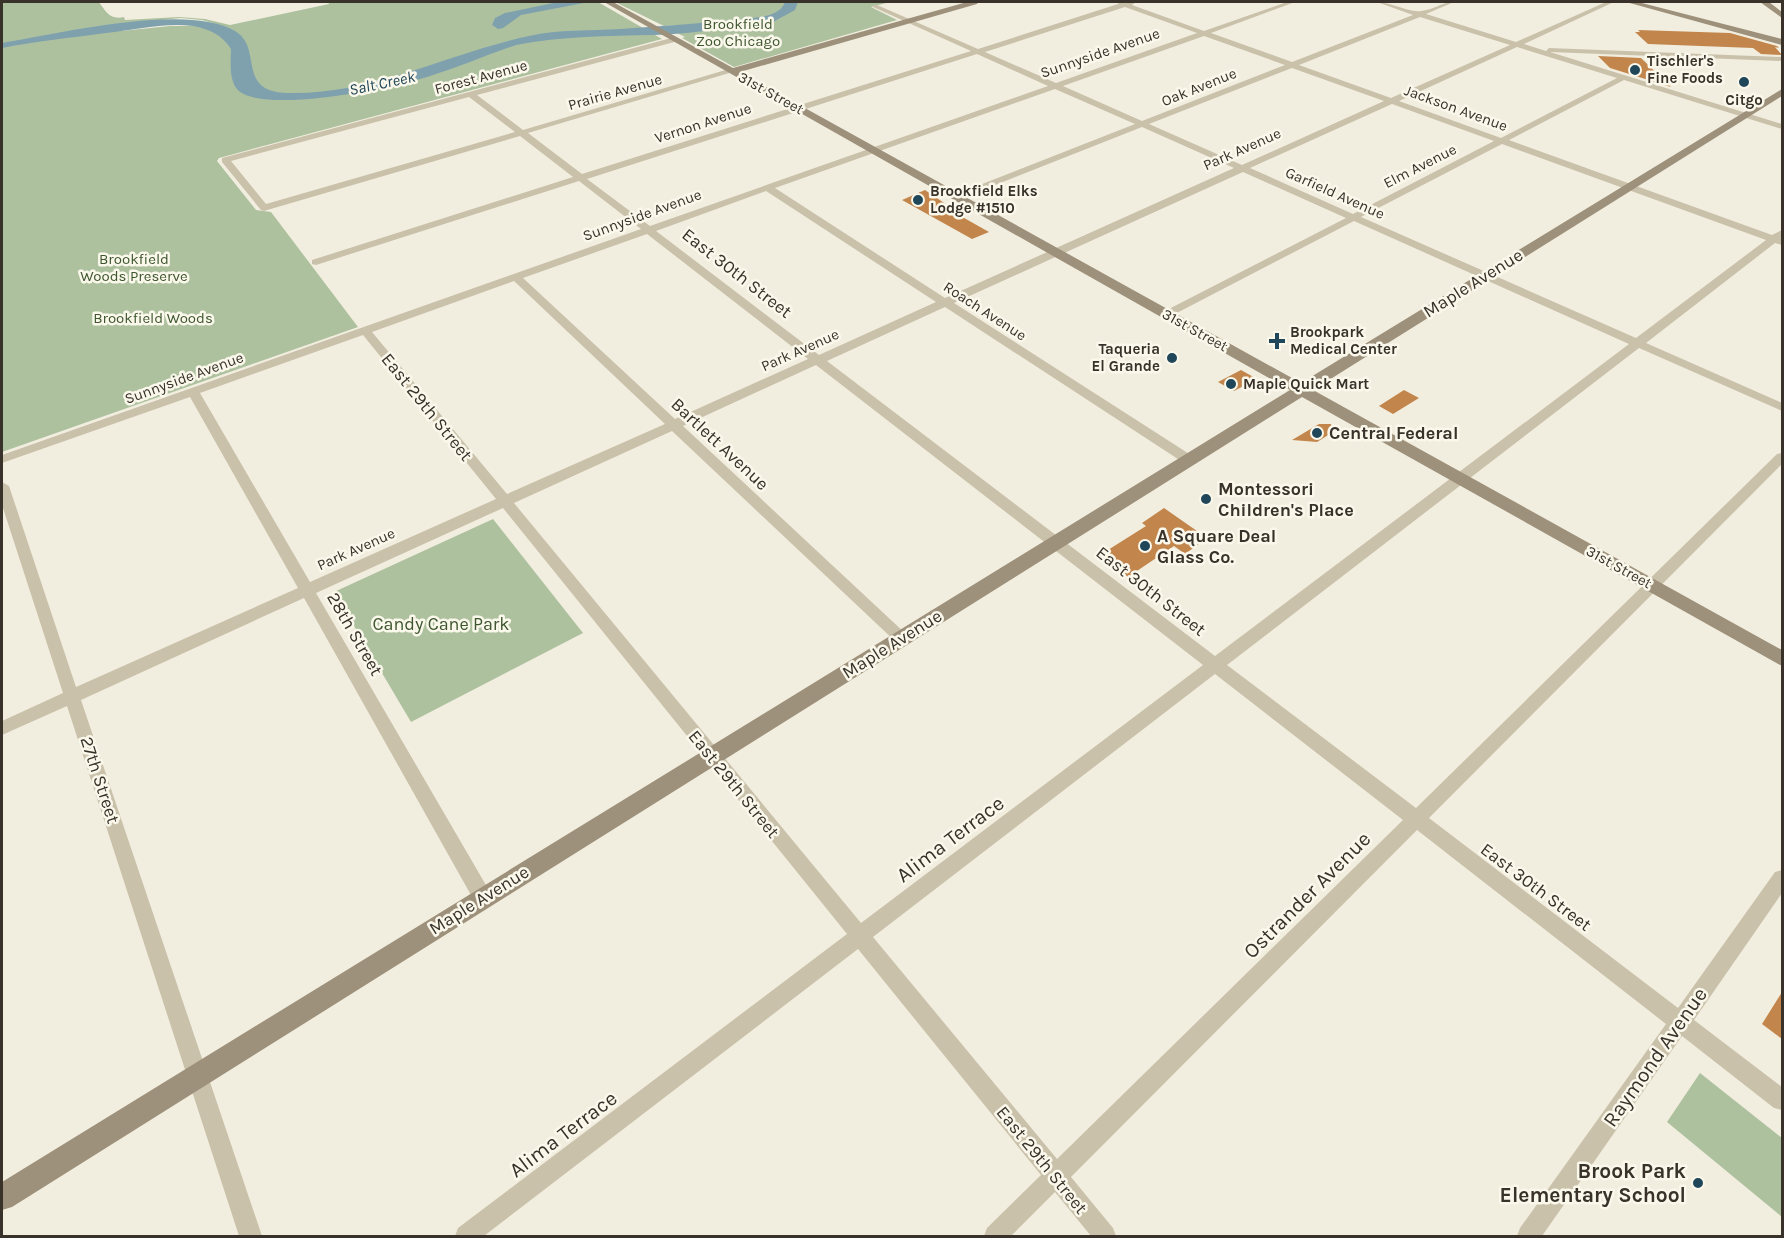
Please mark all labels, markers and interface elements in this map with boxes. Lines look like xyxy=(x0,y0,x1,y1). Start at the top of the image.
park label: Brookfield Zoo Chicago xyxy=(696,15,780,50)
street label: Sunnyside Avenue xyxy=(1038,24,1162,82)
place label: Tischler's Fine Foods xyxy=(1647,52,1723,87)
street label: Forest Avenue xyxy=(433,56,529,98)
marker: Tischler's Fine Foods xyxy=(1628,63,1642,77)
street label: Oak Avenue xyxy=(1159,64,1239,110)
water label: Salt Creek xyxy=(347,67,418,99)
street label: 31st Street xyxy=(735,68,807,119)
street label: Prairie Avenue xyxy=(566,70,664,114)
marker: Citgo xyxy=(1737,75,1751,89)
street label: Jackson Avenue xyxy=(1402,81,1510,135)
place label: Citgo xyxy=(1725,91,1763,109)
street label: Vernon Avenue xyxy=(653,99,753,147)
street label: Park Avenue xyxy=(1200,124,1284,174)
street label: Elm Avenue xyxy=(1380,140,1460,192)
street label: Garfield Avenue xyxy=(1283,163,1387,223)
place label: Brookfield Elks Lodge #1510 xyxy=(930,182,1038,217)
street label: Sunnyside Avenue xyxy=(580,185,704,245)
marker: Brookfield Elks Lodge #1510 xyxy=(911,193,925,207)
street label: East 30th Street xyxy=(678,223,796,323)
street label: Maple Avenue xyxy=(1419,244,1527,322)
park label: Brookfield Woods Preserve xyxy=(80,250,188,285)
street label: Roach Avenue xyxy=(940,277,1030,345)
street label: 31st Street xyxy=(1159,305,1231,356)
park label: Brookfield Woods xyxy=(93,309,213,327)
place label: Brookpark Medical Center xyxy=(1290,323,1397,358)
street label: Park Avenue xyxy=(758,325,842,375)
marker: Brookpark Medical Center xyxy=(1268,332,1286,350)
place label: Taqueria El Grande xyxy=(1092,340,1160,375)
street label: Sunnyside Avenue xyxy=(122,348,246,408)
street label: East 29th Street xyxy=(377,349,477,466)
marker: Taqueria El Grande xyxy=(1165,351,1179,365)
place label: Maple Quick Mart xyxy=(1243,375,1369,393)
marker: Maple Quick Mart xyxy=(1224,377,1238,391)
street label: Bartlett Avenue xyxy=(667,393,773,495)
place label: Central Federal xyxy=(1329,422,1458,444)
marker: Central Federal xyxy=(1310,426,1324,440)
place label: Montessori Children's Place xyxy=(1218,478,1354,521)
marker: Montessori Children's Place xyxy=(1199,492,1213,506)
street label: Park Avenue xyxy=(314,524,398,574)
place label: A Square Deal Glass Co. xyxy=(1157,525,1276,568)
marker: A Square Deal Glass Co. xyxy=(1138,539,1152,553)
street label: East 30th Street xyxy=(1092,541,1210,641)
street label: 31st Street xyxy=(1583,542,1655,593)
street label: 28th Street xyxy=(322,588,388,680)
street label: Maple Avenue xyxy=(838,605,946,683)
park label: Candy Cane Park xyxy=(373,613,509,635)
street label: East 29th Street xyxy=(684,726,784,843)
street label: 27th Street xyxy=(76,734,124,827)
street label: Alima Terrace xyxy=(891,791,1009,887)
street label: Ostrander Avenue xyxy=(1239,827,1375,963)
street label: East 30th Street xyxy=(1476,838,1596,936)
street label: Maple Avenue xyxy=(425,861,533,939)
street label: Raymond Avenue xyxy=(1598,983,1712,1131)
street label: Alima Terrace xyxy=(504,1086,622,1182)
street label: East 29th Street xyxy=(992,1102,1092,1219)
place label: Brook Park Elementary School xyxy=(1500,1159,1687,1207)
marker: Brook Park Elementary School xyxy=(1691,1176,1705,1190)

